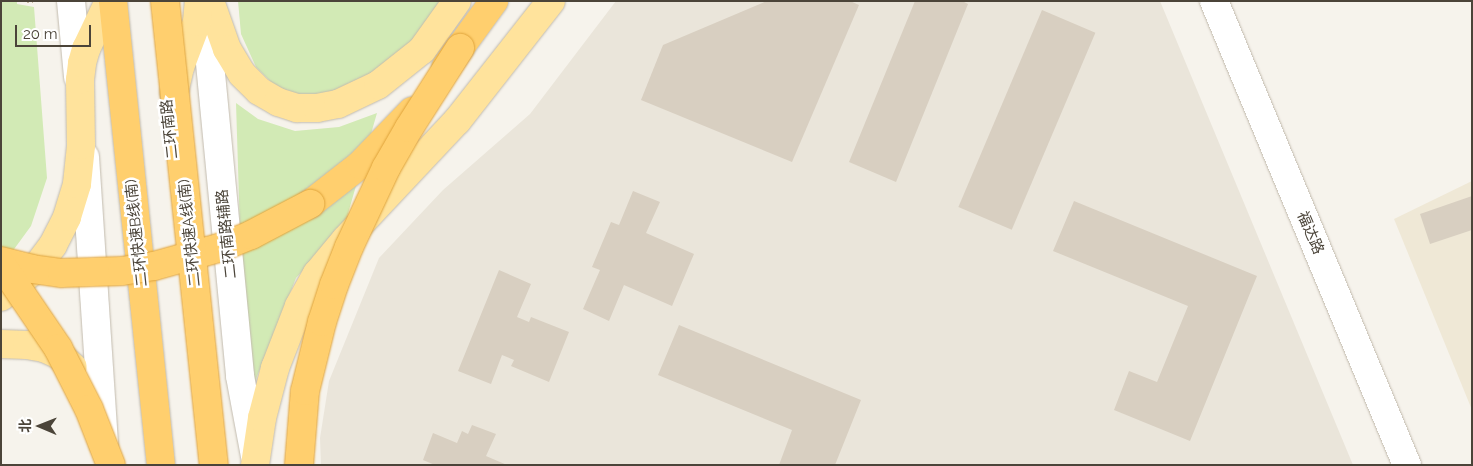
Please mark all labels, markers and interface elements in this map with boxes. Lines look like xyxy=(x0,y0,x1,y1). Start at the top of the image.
scale bar xyxy=(18,15,94,47)
text: 20 m xyxy=(23,25,58,43)
street label: 二环南路 xyxy=(158,98,182,160)
street label: 二环快速B线(南) xyxy=(122,178,152,288)
street label: 二环快速A线(南) xyxy=(175,178,205,288)
street label: 二环南路辅路 xyxy=(213,188,241,280)
street label: 福达路 xyxy=(1293,209,1327,257)
north arrow xyxy=(15,401,65,451)
text: 北 xyxy=(17,419,33,433)

